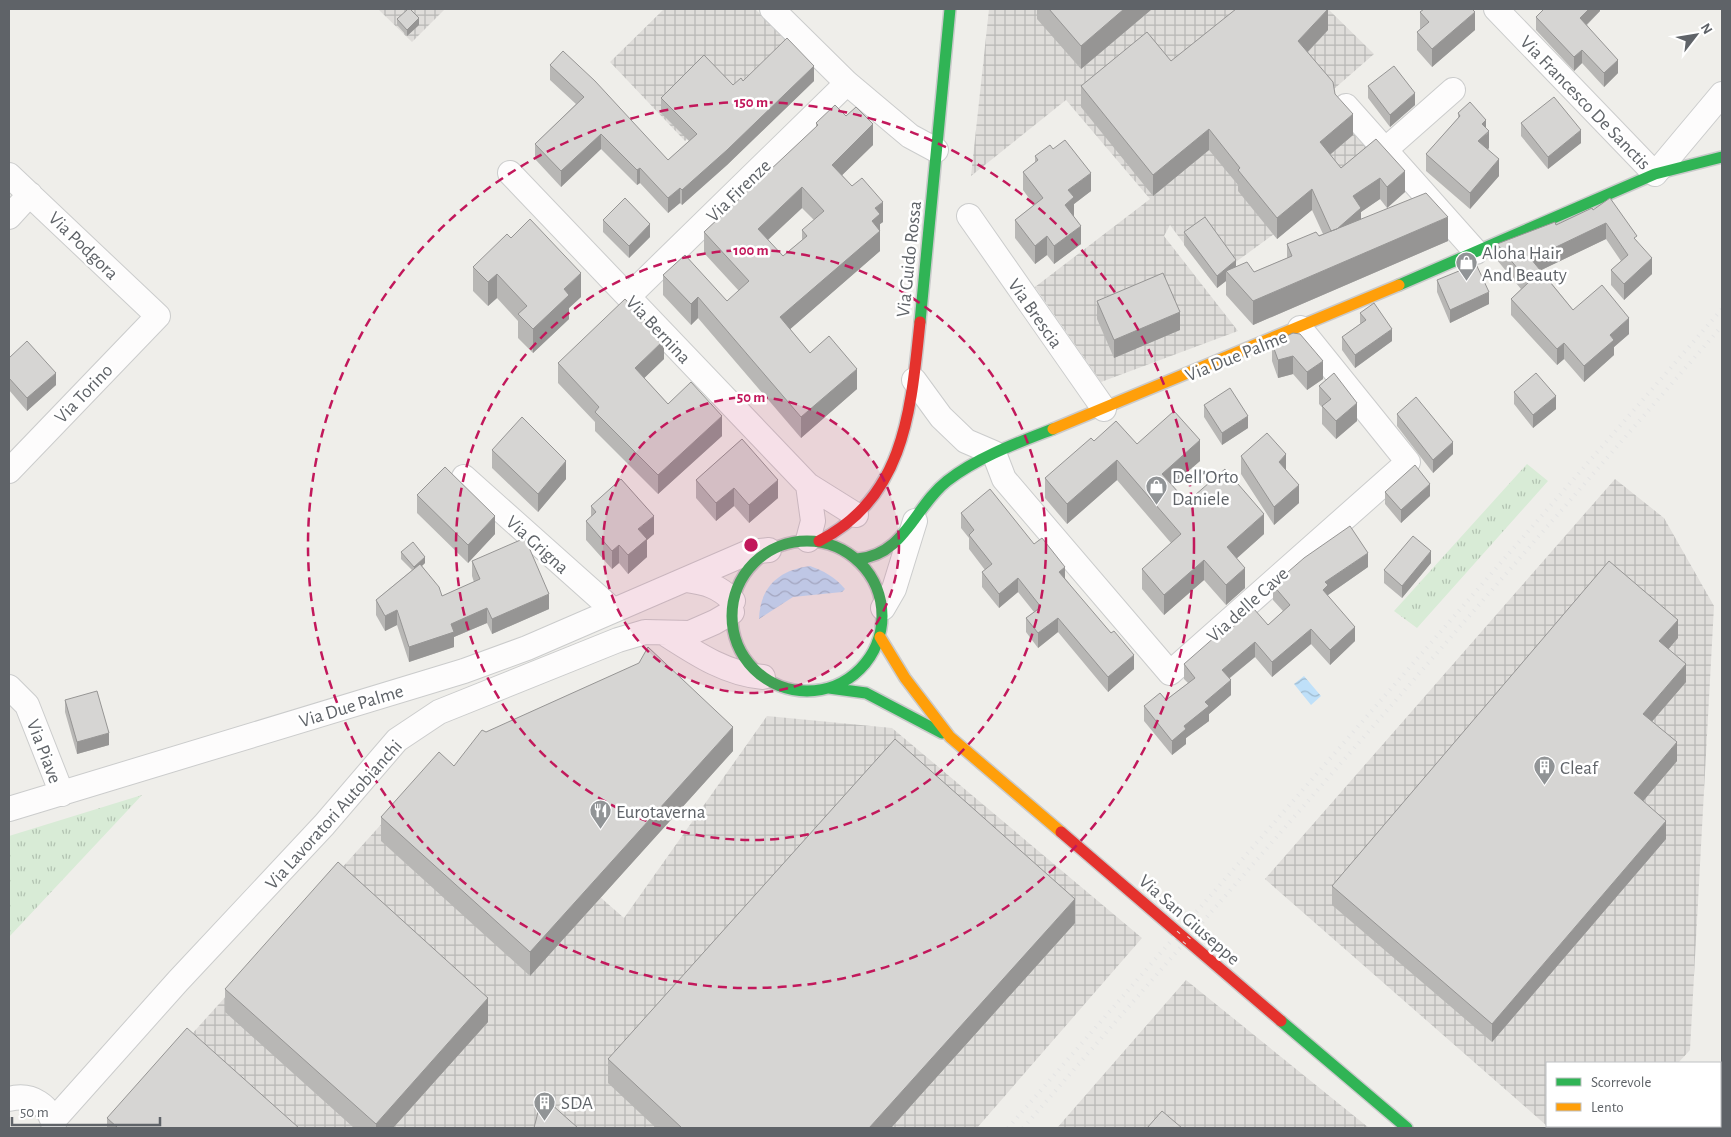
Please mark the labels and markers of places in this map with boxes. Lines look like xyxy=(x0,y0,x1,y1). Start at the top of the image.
place label: Aloha Hair And Beauty xyxy=(1482,244,1567,285)
shop icon: Aloha Hair And Beauty xyxy=(1454,251,1478,282)
place label: Dell'Orto Daniele xyxy=(1172,468,1239,509)
shop icon: Dell'Orto Daniele xyxy=(1144,475,1168,506)
centre of rings xyxy=(742,536,760,554)
building icon: Cleaf xyxy=(1532,755,1556,786)
place label: Cleaf xyxy=(1560,759,1599,778)
restaurant icon: Eurotaverna xyxy=(588,799,612,830)
place label: Eurotaverna xyxy=(616,803,706,822)
building icon: SDA xyxy=(533,1090,557,1121)
place label: SDA xyxy=(561,1094,593,1113)

